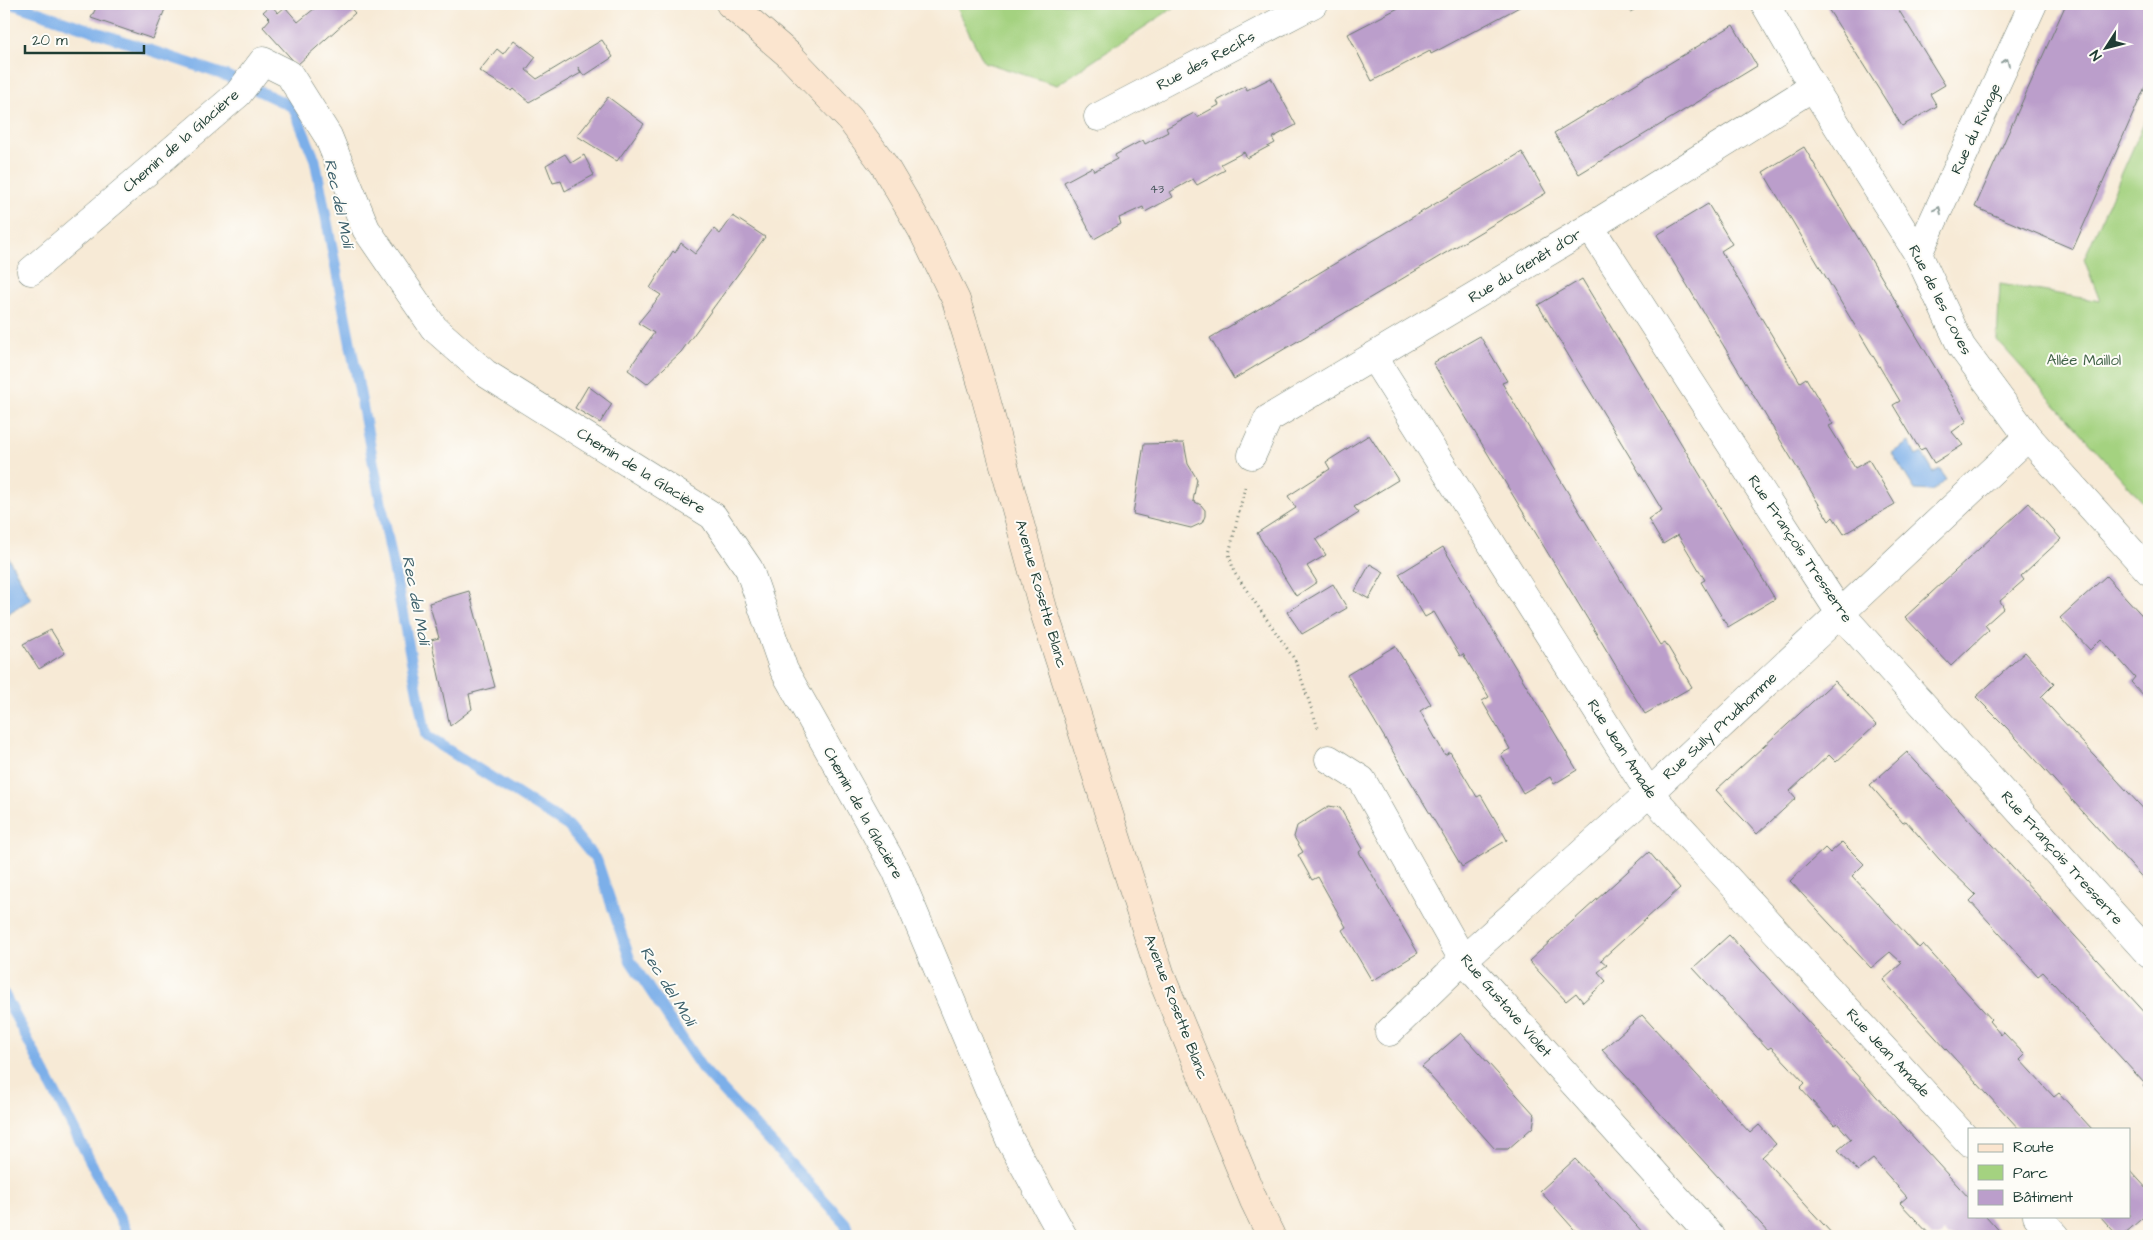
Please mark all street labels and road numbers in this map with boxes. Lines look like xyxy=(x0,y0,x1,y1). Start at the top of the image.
street label: Rue des Recifs xyxy=(1153,26,1259,96)
street label: Rue du Rivage xyxy=(1946,80,2007,178)
street label: Chemin de la Glacière xyxy=(118,85,244,197)
street label: Rue du Genêt d'Or xyxy=(1465,224,1585,308)
street label: Rue de les Coves xyxy=(1903,241,1977,359)
street label: Chemin de la Glacière xyxy=(573,423,709,519)
street label: Rue François Tresserre xyxy=(1743,471,1857,627)
street label: Avenue Rosette Blanc xyxy=(1010,517,1072,671)
street label: Rue Sully Prudhomme xyxy=(1658,667,1782,785)
street label: Rue Jean Amade xyxy=(1582,695,1662,803)
street label: Chemin de la Glacière xyxy=(818,743,908,883)
street label: Rue François Tresserre xyxy=(1996,786,2128,930)
street label: Avenue Rosette Blanc xyxy=(1139,932,1213,1083)
street label: Rue Gustave Violet xyxy=(1455,950,1557,1062)
street label: Rue Jean Amade xyxy=(1841,1004,1935,1102)

